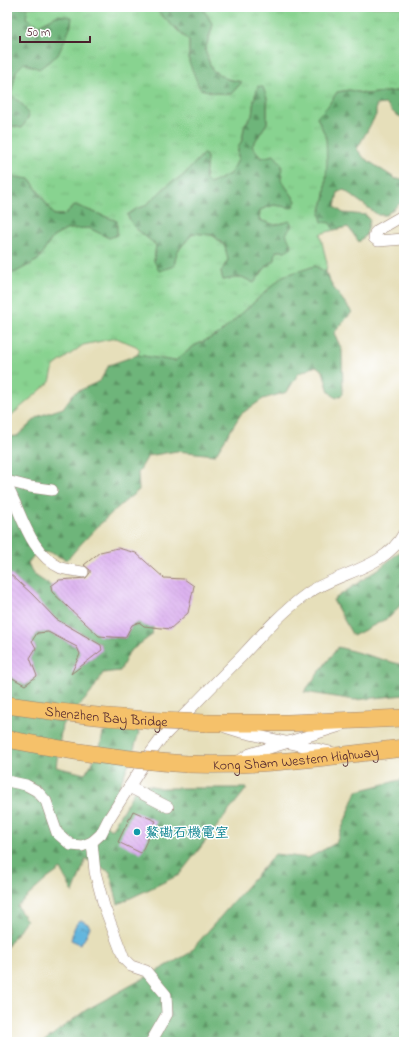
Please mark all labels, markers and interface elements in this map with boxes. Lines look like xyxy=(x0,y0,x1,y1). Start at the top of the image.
scale bar xyxy=(20,18,90,44)
text: 50 m xyxy=(26,24,50,42)
street label: Shenzhen Bay Bridge xyxy=(44,701,169,734)
street label: Kong Sham Western Highway xyxy=(213,742,380,777)
place label: 鰲磡石機電室 xyxy=(145,823,229,844)
marker: 鰲磡石機電室 xyxy=(132,827,142,837)

